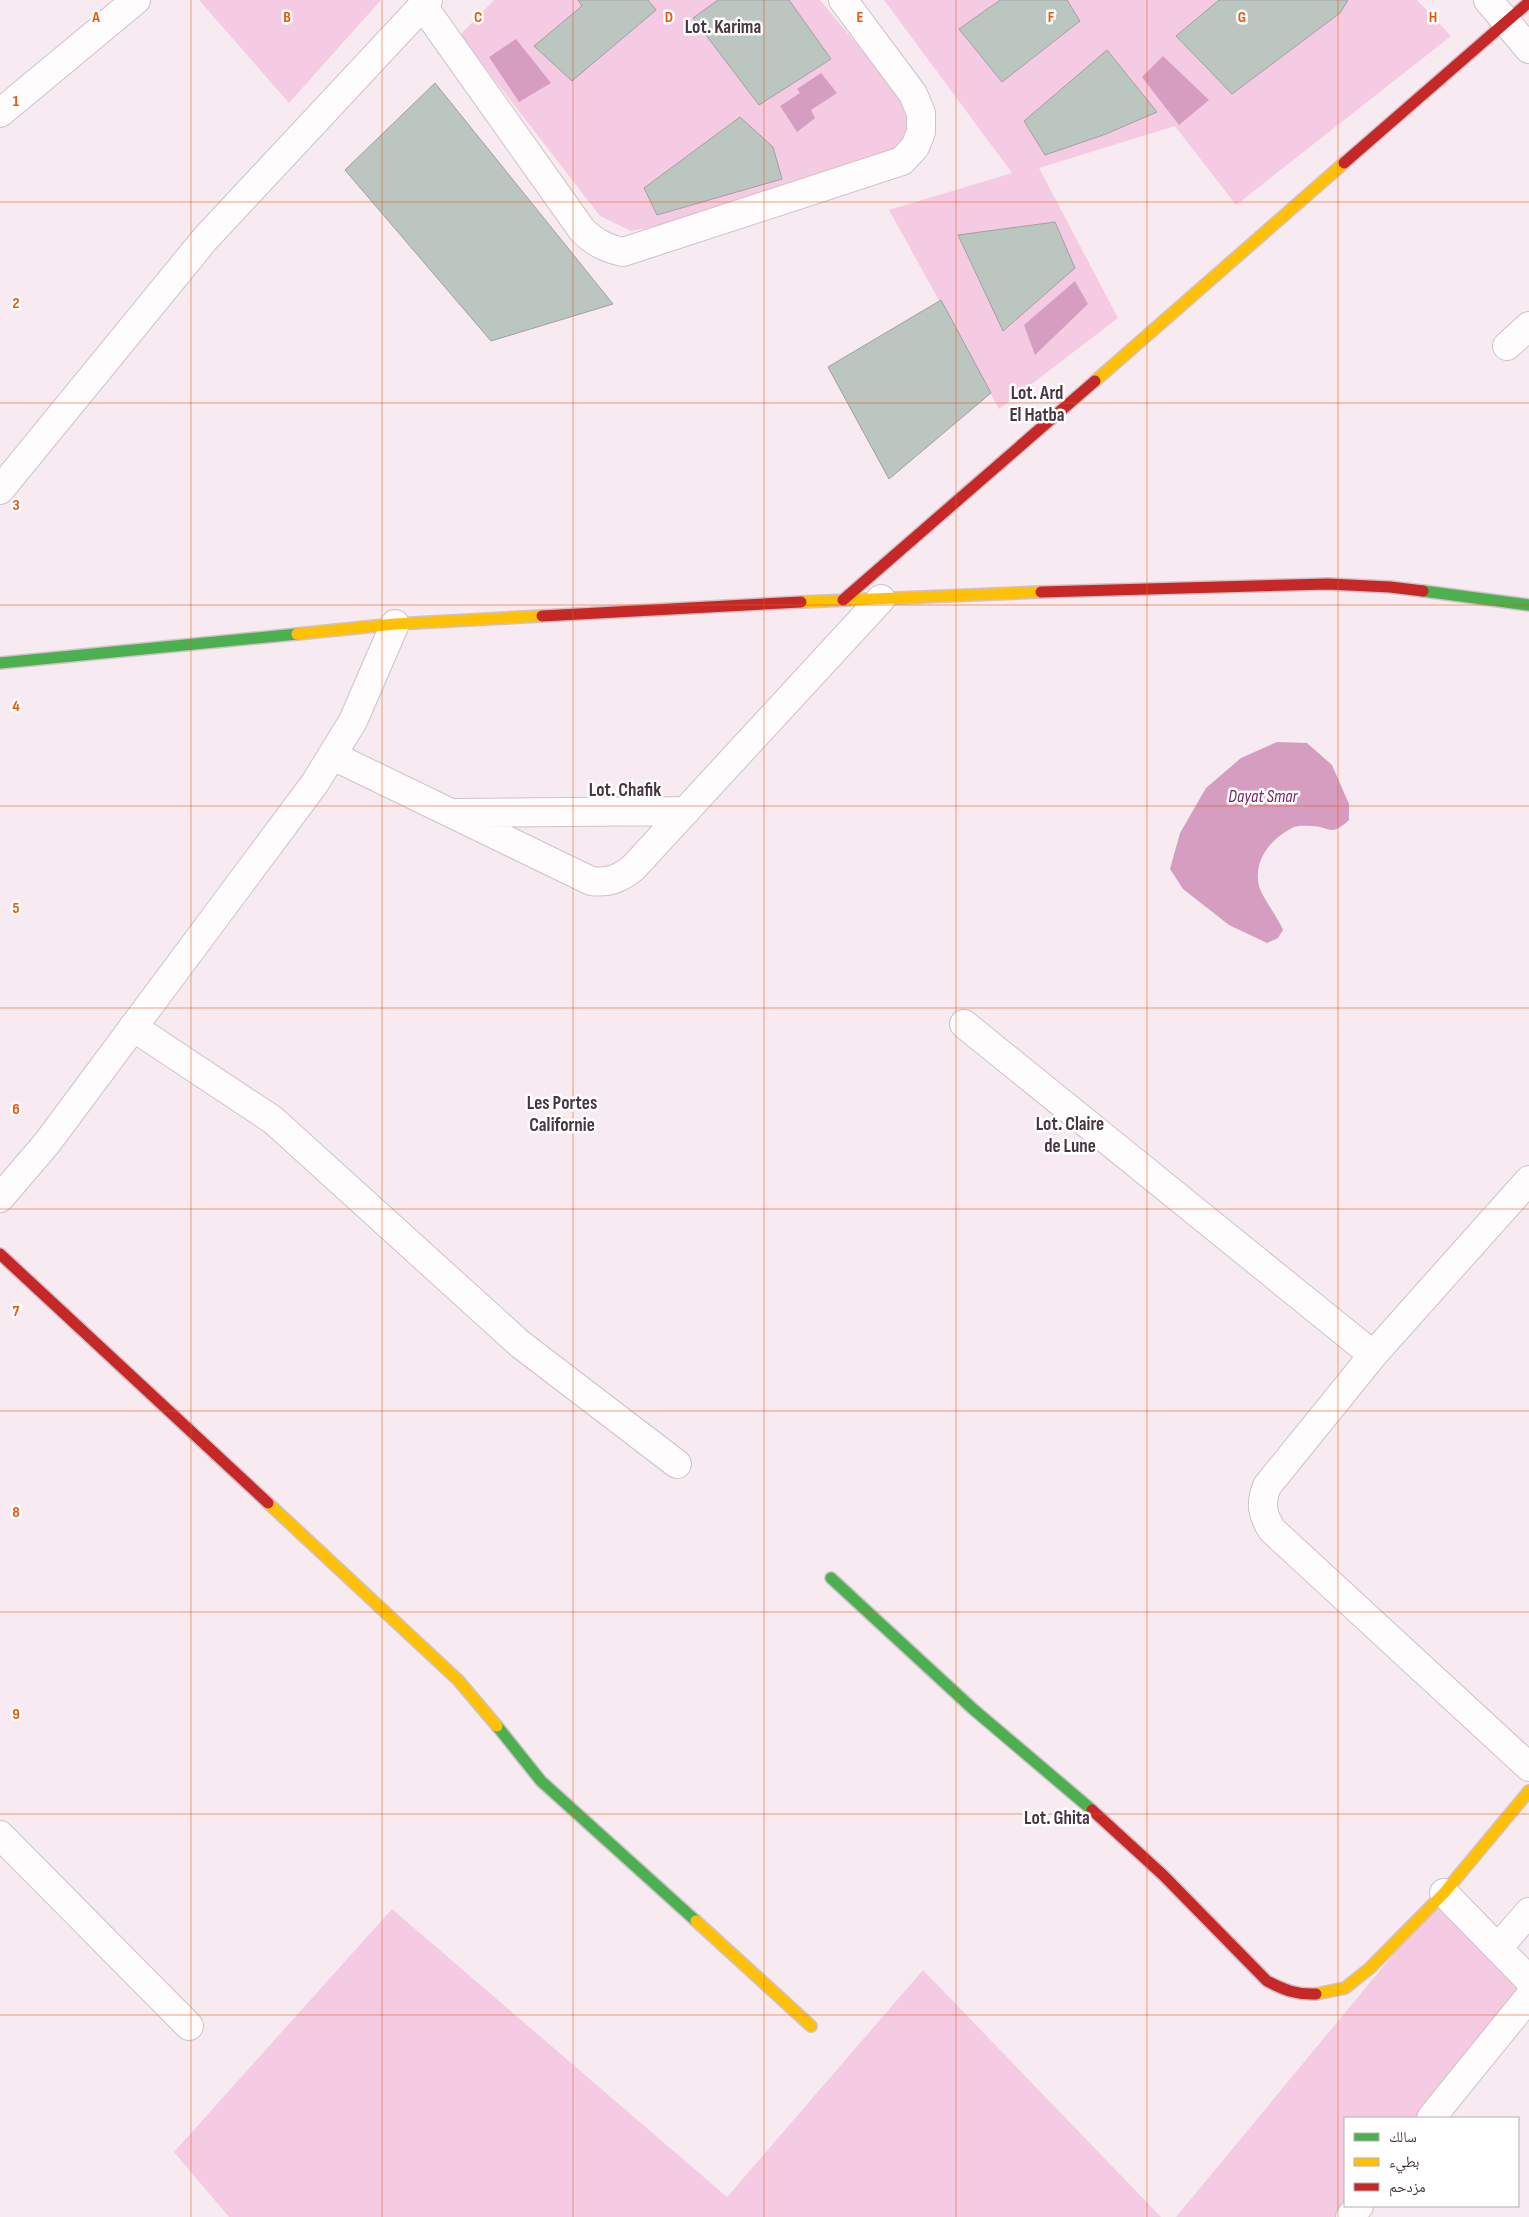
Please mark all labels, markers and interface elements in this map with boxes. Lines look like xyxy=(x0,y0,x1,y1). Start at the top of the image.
text: A xyxy=(91,8,100,27)
text: B xyxy=(283,8,291,27)
text: C xyxy=(474,8,482,27)
text: D xyxy=(665,8,673,27)
text: E xyxy=(857,8,864,27)
text: F xyxy=(1048,8,1055,27)
text: G xyxy=(1238,8,1246,27)
text: H xyxy=(1429,8,1437,27)
district label: Lot. Karima xyxy=(685,16,761,39)
text: 1 xyxy=(13,92,20,111)
text: 2 xyxy=(12,294,20,313)
district label: Lot. Ard El Hatba xyxy=(1009,382,1065,427)
text: 3 xyxy=(12,496,20,515)
text: 4 xyxy=(12,697,20,716)
district label: Lot. Chafik xyxy=(589,779,661,802)
water label: Dayat Smar xyxy=(1228,786,1299,807)
text: 5 xyxy=(12,899,20,918)
district label: Les Portes Californie xyxy=(527,1092,597,1137)
text: 6 xyxy=(12,1100,20,1119)
district label: Lot. Claire de Lune xyxy=(1036,1113,1104,1158)
text: 7 xyxy=(13,1302,20,1321)
text: 8 xyxy=(12,1503,20,1522)
text: 9 xyxy=(12,1705,20,1724)
district label: Lot. Ghita xyxy=(1024,1807,1090,1830)
legend xyxy=(1344,2117,1519,2207)
text: سالك xyxy=(1389,2128,1417,2147)
text: بطيء xyxy=(1389,2153,1419,2174)
text: مزدحم xyxy=(1389,2178,1426,2197)

